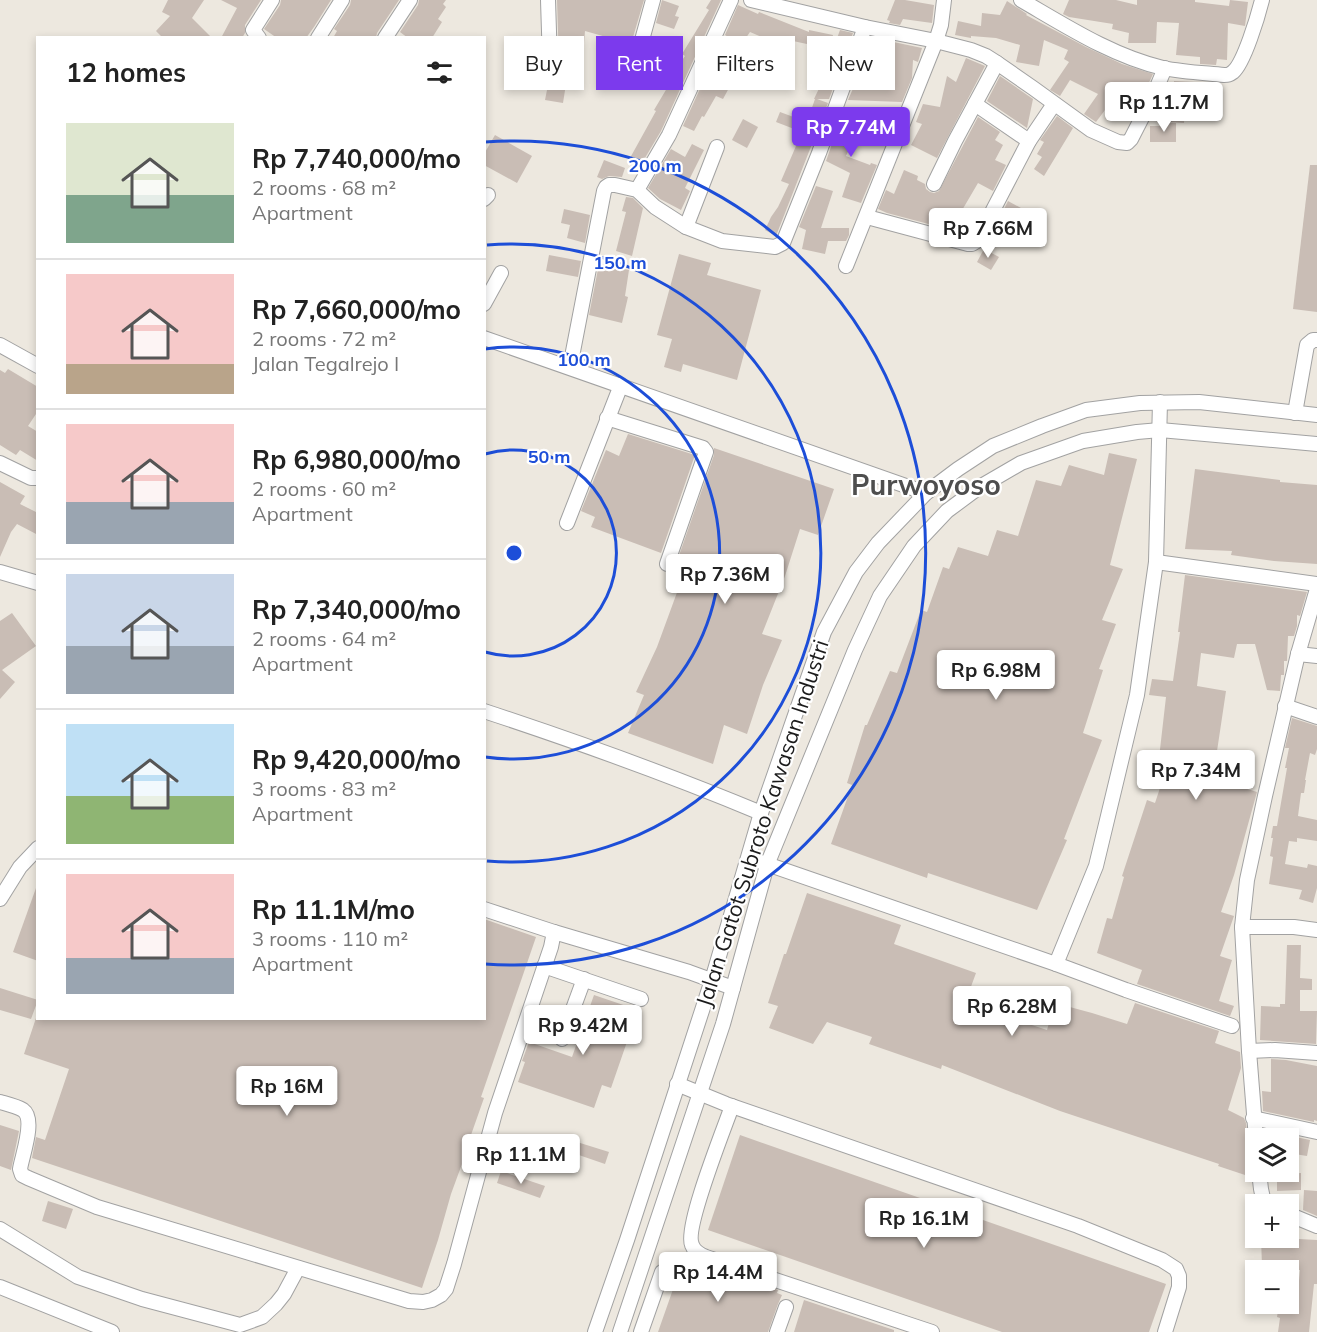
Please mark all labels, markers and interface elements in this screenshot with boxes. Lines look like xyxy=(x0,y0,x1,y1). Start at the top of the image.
chip: Buy xyxy=(504,36,584,90)
chip: Rent xyxy=(596,36,683,90)
chip: Filters xyxy=(695,36,795,90)
chip: New xyxy=(807,36,895,90)
text: 12 homes xyxy=(66,56,186,89)
icon: filters xyxy=(423,56,456,89)
pin: Rp 11.7M xyxy=(1102,82,1226,133)
text: Rp 11.7M xyxy=(1119,89,1209,114)
pin: Rp 7.74M xyxy=(789,107,913,158)
text: Rp 7.74M xyxy=(806,114,896,139)
text: Rp 7,740,000/mo xyxy=(252,142,461,175)
icon: home xyxy=(114,147,186,219)
text: 200 m xyxy=(628,154,682,177)
text: 2 rooms · 68 m² xyxy=(252,175,396,200)
text: Apartment xyxy=(252,200,353,225)
pin: Rp 7.66M xyxy=(926,208,1050,259)
text: Rp 7.66M xyxy=(943,215,1033,240)
text: 150 m xyxy=(593,251,647,274)
text: Rp 7,660,000/mo xyxy=(252,293,461,326)
icon: home xyxy=(114,298,186,370)
text: 2 rooms · 72 m² xyxy=(252,326,396,351)
text: 100 m xyxy=(557,348,611,371)
text: Jalan Tegalrejo I xyxy=(252,351,399,376)
text: Rp 6,980,000/mo xyxy=(252,443,461,476)
text: 50 m xyxy=(528,445,570,468)
icon: home xyxy=(114,448,186,520)
district label: Purwoyoso xyxy=(851,467,1001,502)
text: 2 rooms · 60 m² xyxy=(252,476,396,501)
text: Apartment xyxy=(252,501,353,526)
centre of rings xyxy=(504,543,524,563)
pin: Rp 7.36M xyxy=(663,554,787,605)
text: Rp 7.36M xyxy=(680,561,770,586)
text: Rp 7,340,000/mo xyxy=(252,593,461,626)
icon: home xyxy=(114,598,186,670)
text: 2 rooms · 64 m² xyxy=(252,626,396,651)
street label: Jalan Gatot Subroto Kawasan Industri xyxy=(689,636,835,1010)
pin: Rp 6.98M xyxy=(934,650,1058,701)
text: Apartment xyxy=(252,651,353,676)
text: Rp 6.98M xyxy=(951,657,1041,682)
text: Rp 9,420,000/mo xyxy=(252,743,461,776)
icon: home xyxy=(114,748,186,820)
pin: Rp 7.34M xyxy=(1134,750,1258,801)
text: Rp 7.34M xyxy=(1151,757,1241,782)
text: 3 rooms · 83 m² xyxy=(252,776,396,801)
text: Apartment xyxy=(252,801,353,826)
text: Rp 11.1M/mo xyxy=(252,893,415,926)
icon: home xyxy=(114,898,186,970)
text: 3 rooms · 110 m² xyxy=(252,926,408,951)
text: Apartment xyxy=(252,951,353,976)
pin: Rp 6.28M xyxy=(950,986,1074,1037)
text: Rp 6.28M xyxy=(967,993,1057,1018)
pin: Rp 9.42M xyxy=(521,1005,645,1056)
text: Rp 9.42M xyxy=(538,1012,628,1037)
pin: Rp 16M xyxy=(238,1066,336,1117)
text: Rp 16M xyxy=(250,1073,324,1098)
map controls xyxy=(1245,1128,1299,1314)
button: layers xyxy=(1245,1128,1299,1182)
pin: Rp 11.1M xyxy=(459,1134,583,1185)
text: Rp 11.1M xyxy=(476,1141,566,1166)
button: + xyxy=(1245,1194,1299,1248)
pin: Rp 16.1M xyxy=(862,1198,986,1249)
text: Rp 16.1M xyxy=(879,1205,969,1230)
pin: Rp 14.4M xyxy=(656,1252,780,1303)
text: Rp 14.4M xyxy=(673,1259,763,1284)
button: − xyxy=(1245,1260,1299,1314)

